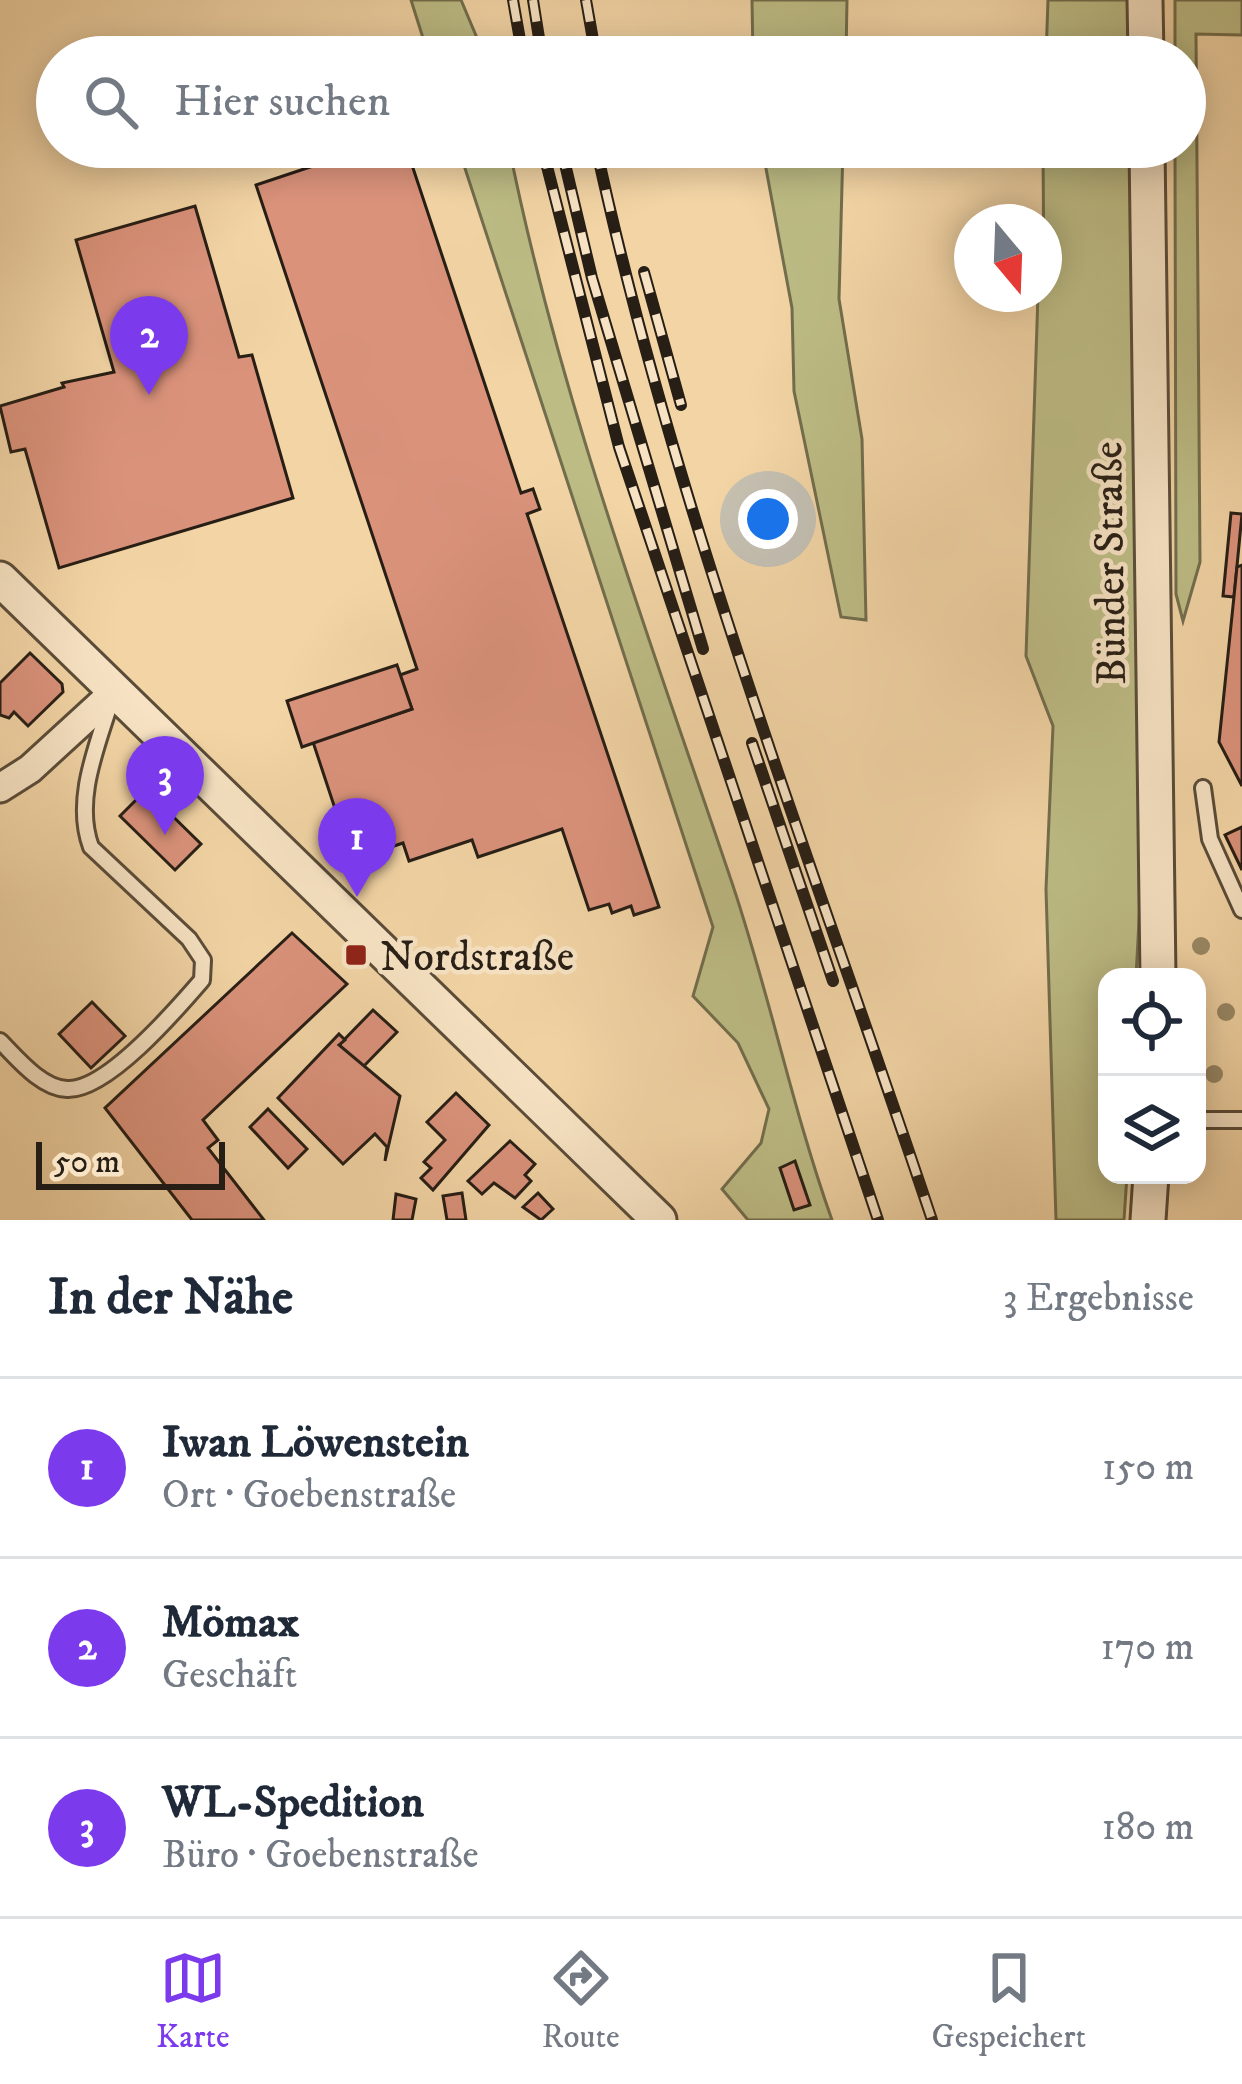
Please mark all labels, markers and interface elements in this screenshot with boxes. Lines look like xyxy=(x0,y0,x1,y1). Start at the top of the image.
search box xyxy=(36,36,1206,168)
icon: search xyxy=(78,69,144,135)
text: Hier suchen xyxy=(174,74,390,130)
north arrow xyxy=(954,204,1062,312)
pin: 2 xyxy=(110,296,188,395)
street label: Bünder Straße xyxy=(1083,441,1139,685)
your location xyxy=(738,489,798,549)
pin: 3 xyxy=(126,736,204,835)
pin: 1 xyxy=(318,798,396,897)
place label: Nordstraße xyxy=(380,932,574,984)
marker: Nordstraße xyxy=(343,942,369,968)
map controls xyxy=(1098,968,1206,1184)
button: locate xyxy=(1098,968,1206,1076)
button: layers xyxy=(1098,1076,1206,1184)
scale bar xyxy=(36,1136,225,1189)
text: 50 m xyxy=(54,1142,120,1183)
text: In der Nähe xyxy=(48,1266,293,1330)
text: 3 Ergebnisse xyxy=(1003,1274,1194,1323)
text: Iwan Löwenstein xyxy=(162,1415,469,1471)
text: 1 xyxy=(80,1443,94,1492)
text: 150 m xyxy=(1102,1443,1194,1492)
text: Ort · Goebenstraße xyxy=(162,1471,456,1520)
text: Mömax xyxy=(162,1595,299,1651)
text: 2 xyxy=(77,1623,97,1672)
text: 170 m xyxy=(1100,1623,1194,1672)
text: Geschäft xyxy=(162,1651,297,1700)
text: WL-Spedition xyxy=(162,1775,424,1831)
text: 3 xyxy=(80,1803,94,1852)
text: 180 m xyxy=(1102,1803,1194,1852)
text: Büro · Goebenstraße xyxy=(162,1831,479,1880)
tab: Karte xyxy=(156,1945,230,2058)
tab: Route xyxy=(542,1945,620,2058)
tab: Gespeichert xyxy=(932,1945,1086,2058)

